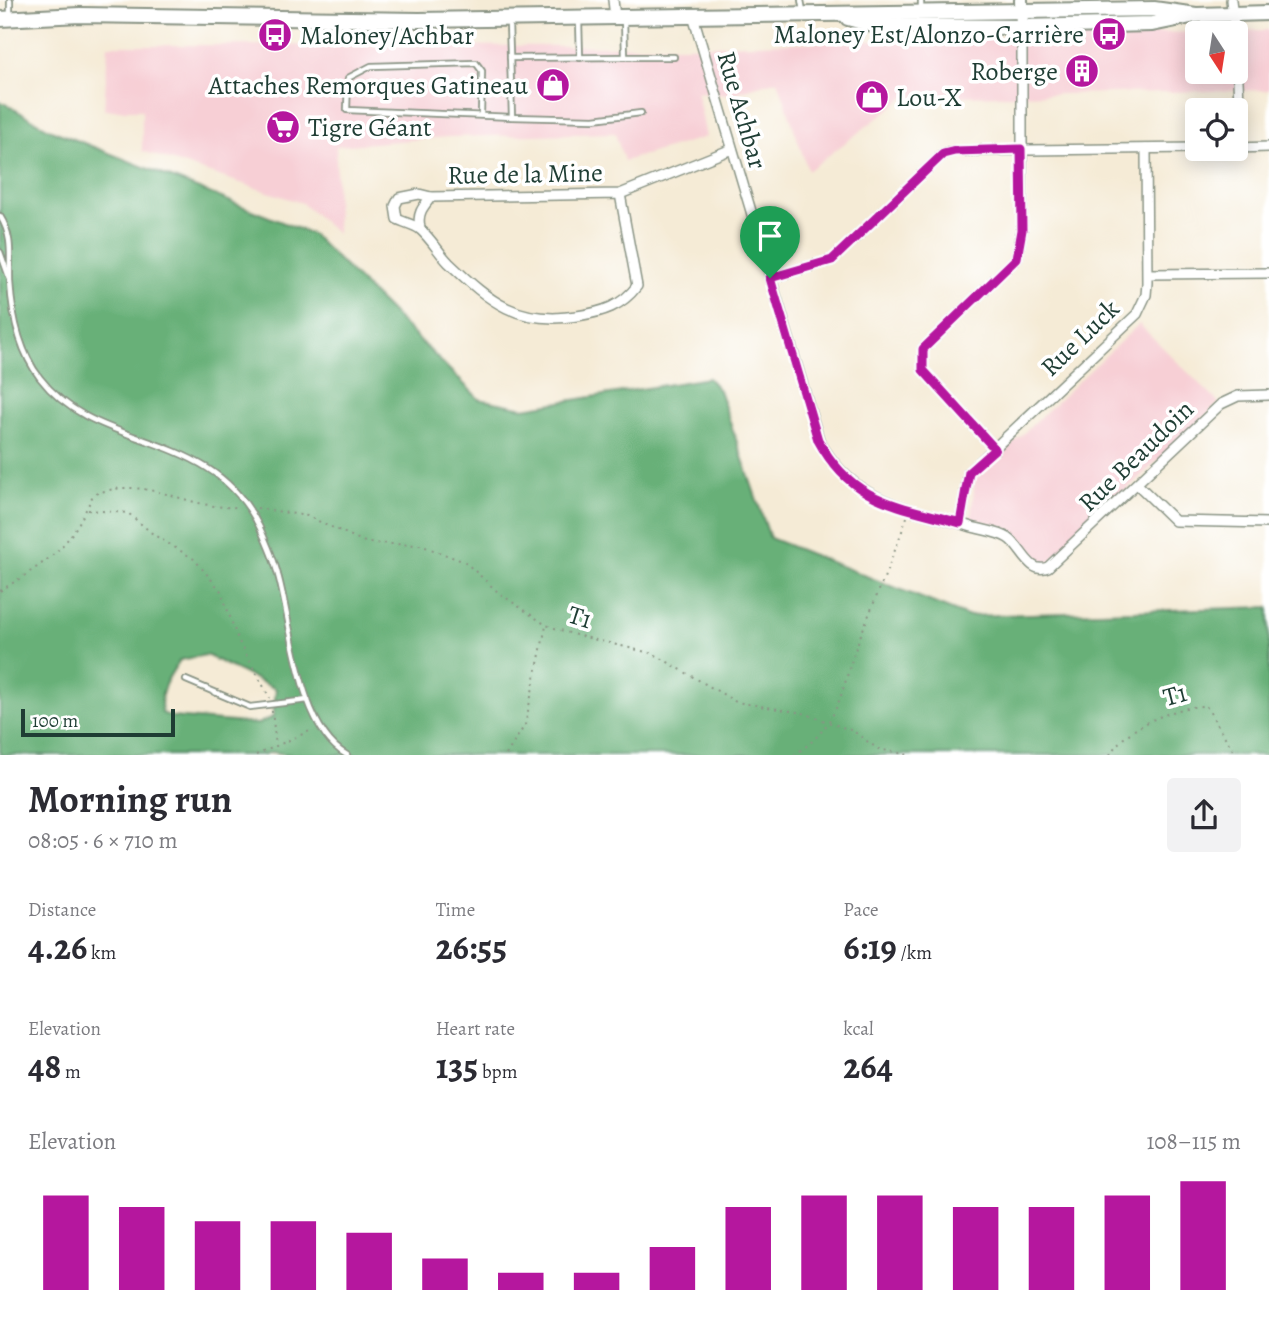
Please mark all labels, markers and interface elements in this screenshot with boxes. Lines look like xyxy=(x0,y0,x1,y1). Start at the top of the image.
bus stop icon: Maloney Est/Alonzo-Carrière xyxy=(1090,15,1128,53)
bus stop icon: Maloney/Achbar xyxy=(256,16,294,54)
place label: Maloney Est/Alonzo-Carrière xyxy=(774,17,1084,52)
place label: Maloney/Achbar xyxy=(300,18,474,53)
north arrow xyxy=(1185,21,1248,84)
map controls xyxy=(1185,21,1248,161)
street label: Rue Achbar xyxy=(709,47,776,173)
building icon: Roberge xyxy=(1063,52,1101,90)
place label: Roberge xyxy=(970,54,1058,89)
shop icon: Attaches Remorques Gatineau xyxy=(534,66,572,104)
place label: Attaches Remorques Gatineau xyxy=(207,68,529,103)
shop icon: Lou-X xyxy=(853,78,891,116)
place label: Lou-X xyxy=(896,80,962,115)
button: locate xyxy=(1185,98,1248,161)
supermarket icon: Tigre Géant xyxy=(264,108,302,146)
place label: Tigre Géant xyxy=(308,110,432,145)
street label: Rue de la Mine xyxy=(447,155,603,193)
pin xyxy=(740,206,800,278)
icon: arrive xyxy=(751,217,789,255)
street label: Rue Luck xyxy=(1033,292,1127,384)
street label: Rue Beaudoin xyxy=(1071,392,1201,520)
street label: T1 xyxy=(564,597,596,637)
street label: T1 xyxy=(1159,675,1191,715)
scale bar xyxy=(21,706,175,738)
text: 100 m xyxy=(32,708,78,734)
text: Morning run xyxy=(28,773,232,825)
button: share xyxy=(1167,778,1241,852)
text: 08:05 · 6 × 710 m xyxy=(28,825,178,856)
text: Distance xyxy=(28,897,96,923)
text: Time xyxy=(436,897,475,923)
text: Pace xyxy=(843,897,879,923)
text: 4.26 xyxy=(28,923,87,971)
text: 26:55 xyxy=(436,923,507,971)
text: 6:19 xyxy=(843,923,897,971)
text: km xyxy=(87,940,116,966)
text: /km xyxy=(897,940,932,966)
text: Elevation xyxy=(28,1016,101,1042)
text: Heart rate xyxy=(436,1016,515,1042)
text: kcal xyxy=(843,1016,874,1042)
text: 48 xyxy=(28,1042,61,1090)
text: 135 xyxy=(436,1042,478,1090)
text: 264 xyxy=(843,1042,893,1090)
text: m xyxy=(61,1059,81,1085)
text: bpm xyxy=(478,1059,517,1085)
text: Elevation xyxy=(28,1126,116,1157)
text: 108–115 m xyxy=(1146,1126,1241,1157)

